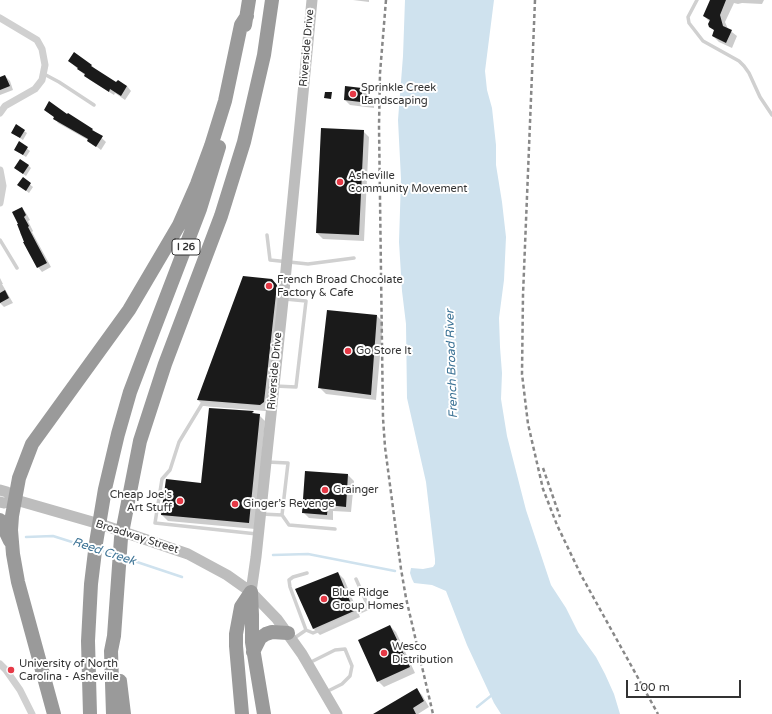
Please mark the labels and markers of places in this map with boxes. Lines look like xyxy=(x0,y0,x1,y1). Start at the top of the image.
place label: Sprinkle Creek Landscaping xyxy=(361,81,436,107)
marker: Sprinkle Creek Landscaping xyxy=(348,89,358,99)
place label: Asheville Community Movement xyxy=(348,169,468,195)
marker: Asheville Community Movement xyxy=(335,177,345,187)
place label: French Broad Chocolate Factory & Cafe xyxy=(277,273,403,299)
marker: French Broad Chocolate Factory & Cafe xyxy=(264,281,274,291)
place label: Go Store It xyxy=(356,344,412,358)
marker: Go Store It xyxy=(343,346,353,356)
place label: Grainger xyxy=(333,483,379,497)
marker: Grainger xyxy=(320,485,330,495)
place label: Cheap Joe's Art Stuff xyxy=(110,488,172,514)
marker: Cheap Joe's Art Stuff xyxy=(175,496,185,506)
place label: Ginger’s Revenge xyxy=(243,497,335,511)
marker: Ginger’s Revenge xyxy=(230,499,240,509)
place label: Blue Ridge Group Homes xyxy=(332,586,404,612)
marker: Blue Ridge Group Homes xyxy=(319,594,329,604)
place label: Wesco Distribution xyxy=(392,640,453,666)
marker: Wesco Distribution xyxy=(379,648,389,658)
place label: University of North Carolina - Asheville xyxy=(19,657,119,683)
marker: University of North Carolina - Asheville xyxy=(6,665,16,675)

